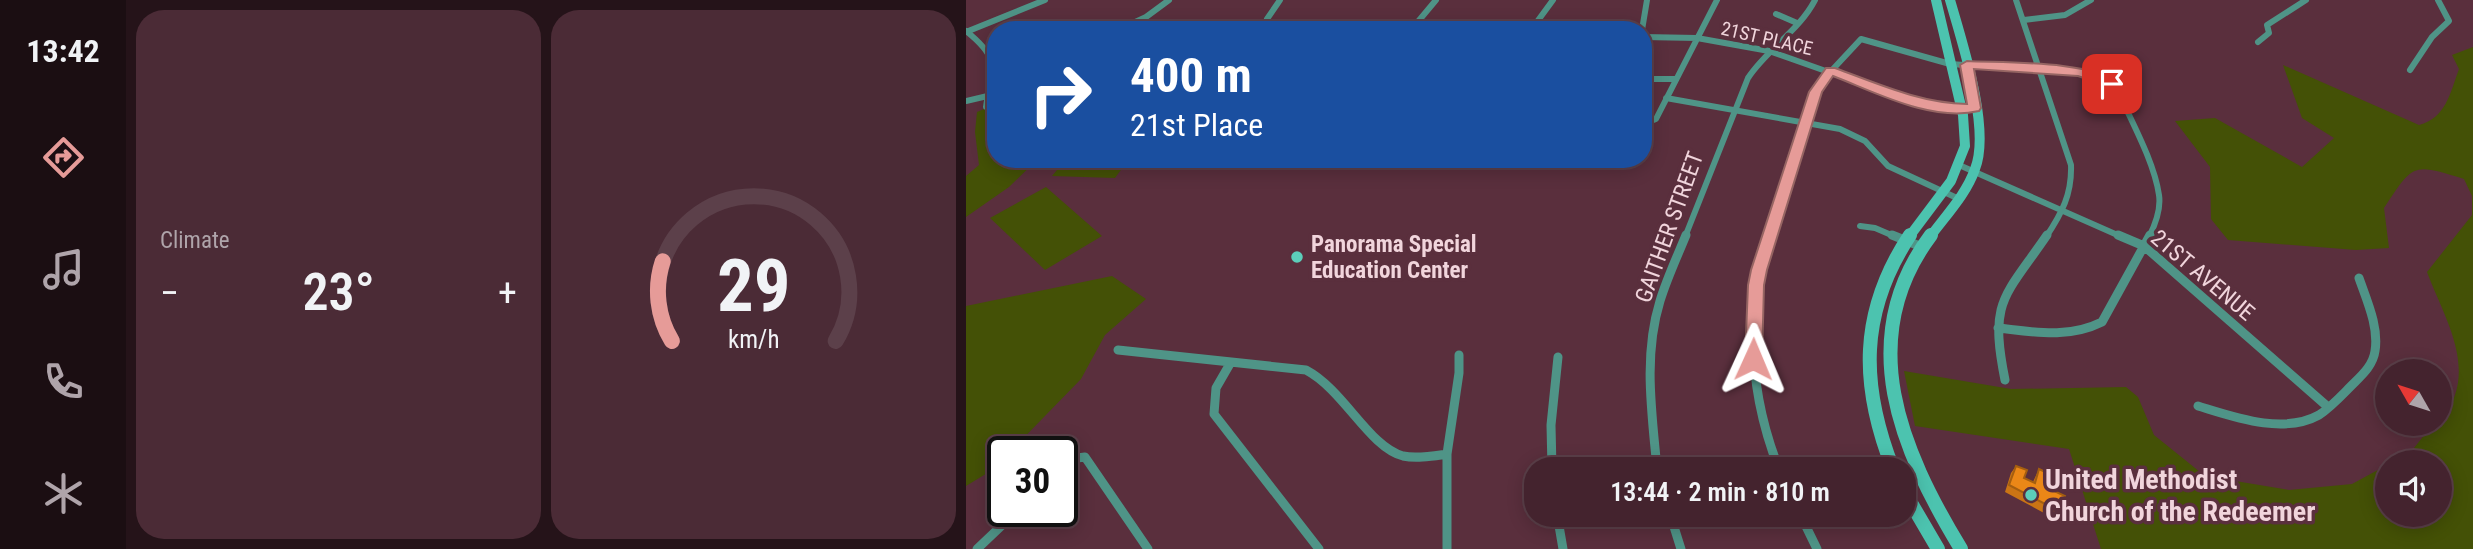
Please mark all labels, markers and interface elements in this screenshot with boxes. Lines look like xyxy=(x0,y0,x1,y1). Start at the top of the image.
street label: 21ST PLACE xyxy=(1719,17,1815,60)
text: 13:42 xyxy=(26,32,100,70)
text: 400 m xyxy=(1130,47,1252,104)
icon: right xyxy=(1015,49,1106,140)
pin xyxy=(2082,54,2142,114)
icon: arrive xyxy=(2093,65,2131,103)
text: 21st Place xyxy=(1130,106,1263,144)
icon: directions xyxy=(39,133,88,182)
street label: GAITHER STREET xyxy=(1630,148,1709,306)
street label: 21ST AVENUE xyxy=(2145,224,2260,326)
text: Climate xyxy=(160,227,230,254)
place label: Panorama Special Education Center xyxy=(1311,231,1477,284)
text: 29 xyxy=(717,243,790,329)
icon: music xyxy=(39,245,88,294)
marker: Panorama Special Education Center xyxy=(1289,249,1305,265)
text: 23° xyxy=(302,262,375,323)
text: − xyxy=(160,271,179,315)
text: + xyxy=(498,271,517,315)
position arrow xyxy=(1716,322,1790,396)
text: km/h xyxy=(728,324,779,353)
icon: phone xyxy=(39,357,88,406)
north arrow xyxy=(2375,359,2452,436)
map controls xyxy=(2375,359,2452,527)
speed limit sign: 30 xyxy=(987,436,1078,527)
button: sound xyxy=(2375,450,2452,527)
place label: United Methodist Church of the Redeemer xyxy=(2045,463,2315,528)
icon: climate xyxy=(39,469,88,518)
text: 13:44 · 2 min · 810 m xyxy=(1610,477,1830,507)
marker: United Methodist Church of the Redeemer xyxy=(2023,487,2039,503)

